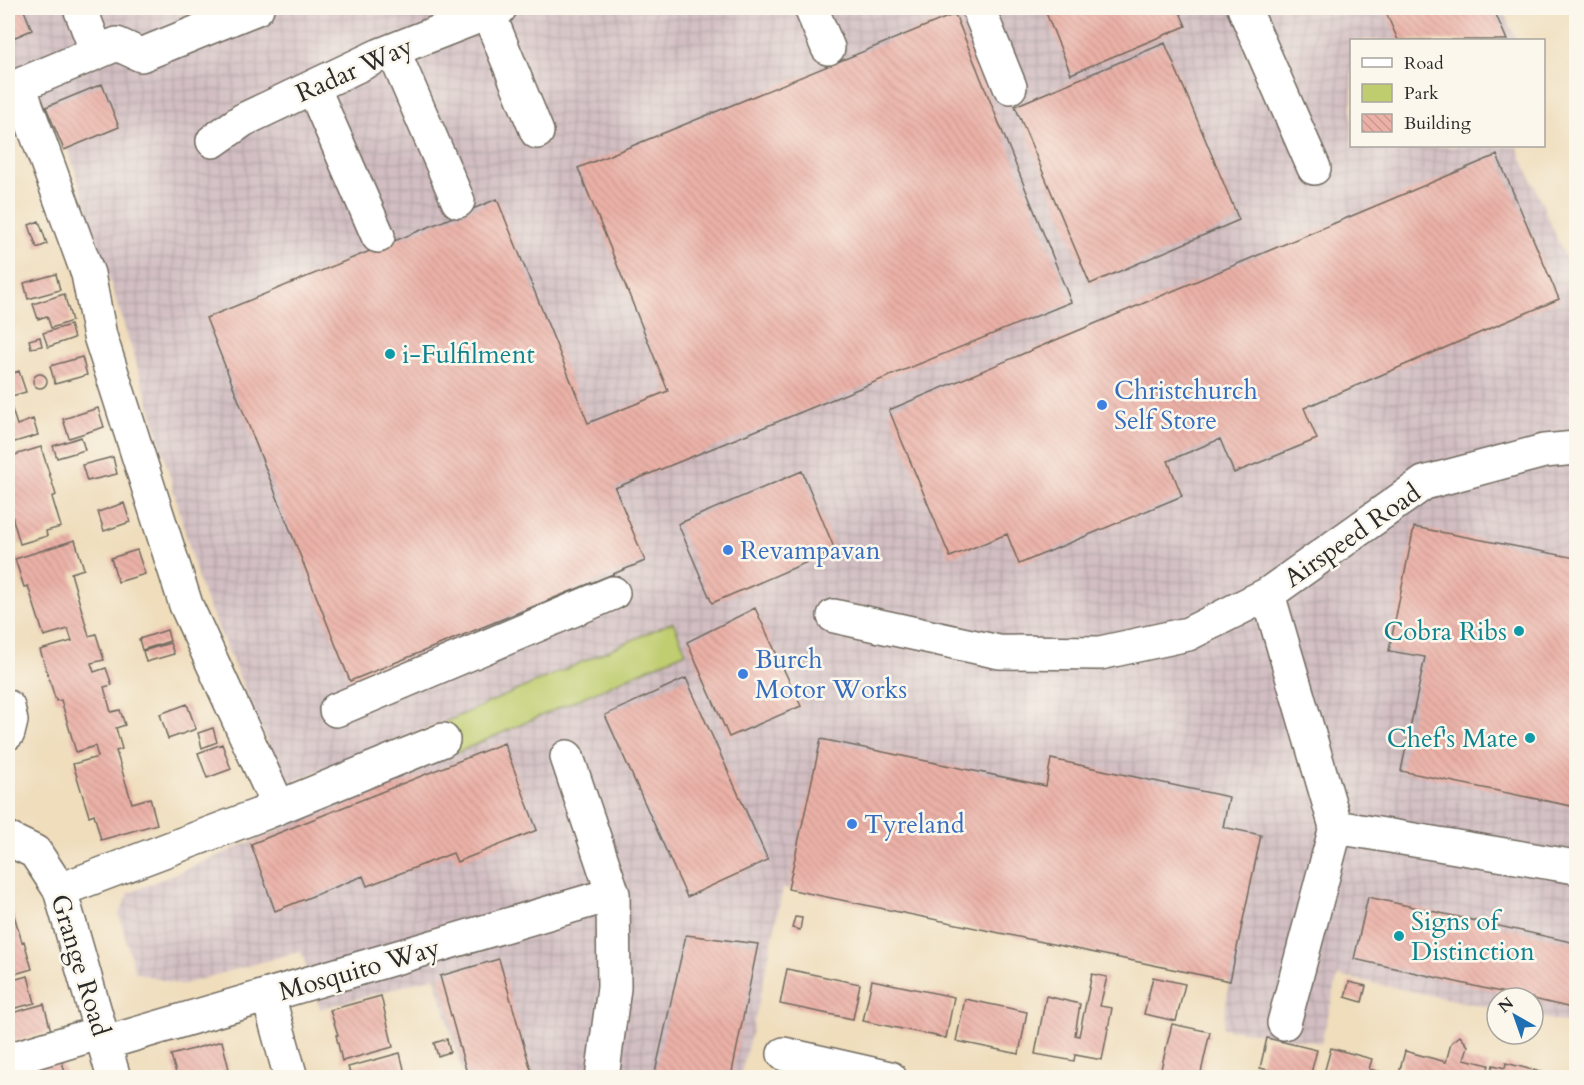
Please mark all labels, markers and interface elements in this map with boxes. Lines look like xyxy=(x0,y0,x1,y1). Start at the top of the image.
street label: Radar Way xyxy=(290,28,418,111)
legend xyxy=(1350,39,1545,147)
text: Road xyxy=(1404,51,1444,76)
text: Park xyxy=(1404,81,1439,106)
text: Building xyxy=(1404,111,1472,136)
place label: i-Fulfilment xyxy=(402,337,535,372)
marker: i-Fulfilment xyxy=(383,347,397,361)
place label: Christchurch Self Store xyxy=(1114,373,1258,438)
marker: Christchurch Self Store xyxy=(1095,398,1109,412)
street label: Airspeed Road xyxy=(1277,475,1428,595)
place label: Revampavan xyxy=(740,533,881,568)
marker: Revampavan xyxy=(721,543,735,557)
place label: Cobra Ribs xyxy=(1383,614,1507,649)
marker: Cobra Ribs xyxy=(1512,624,1526,638)
place label: Burch Motor Works xyxy=(755,642,907,707)
marker: Burch Motor Works xyxy=(736,667,750,681)
place label: Chef's Mate xyxy=(1387,721,1518,756)
marker: Chef's Mate xyxy=(1523,731,1537,745)
place label: Tyreland xyxy=(864,807,965,842)
marker: Tyreland xyxy=(845,817,859,831)
street label: Grange Road xyxy=(42,890,119,1040)
place label: Signs of Distinction xyxy=(1411,904,1535,969)
marker: Signs of Distinction xyxy=(1392,929,1406,943)
street label: Mosquito Way xyxy=(275,930,444,1009)
north arrow xyxy=(1485,986,1545,1046)
text: N xyxy=(1494,992,1518,1018)

